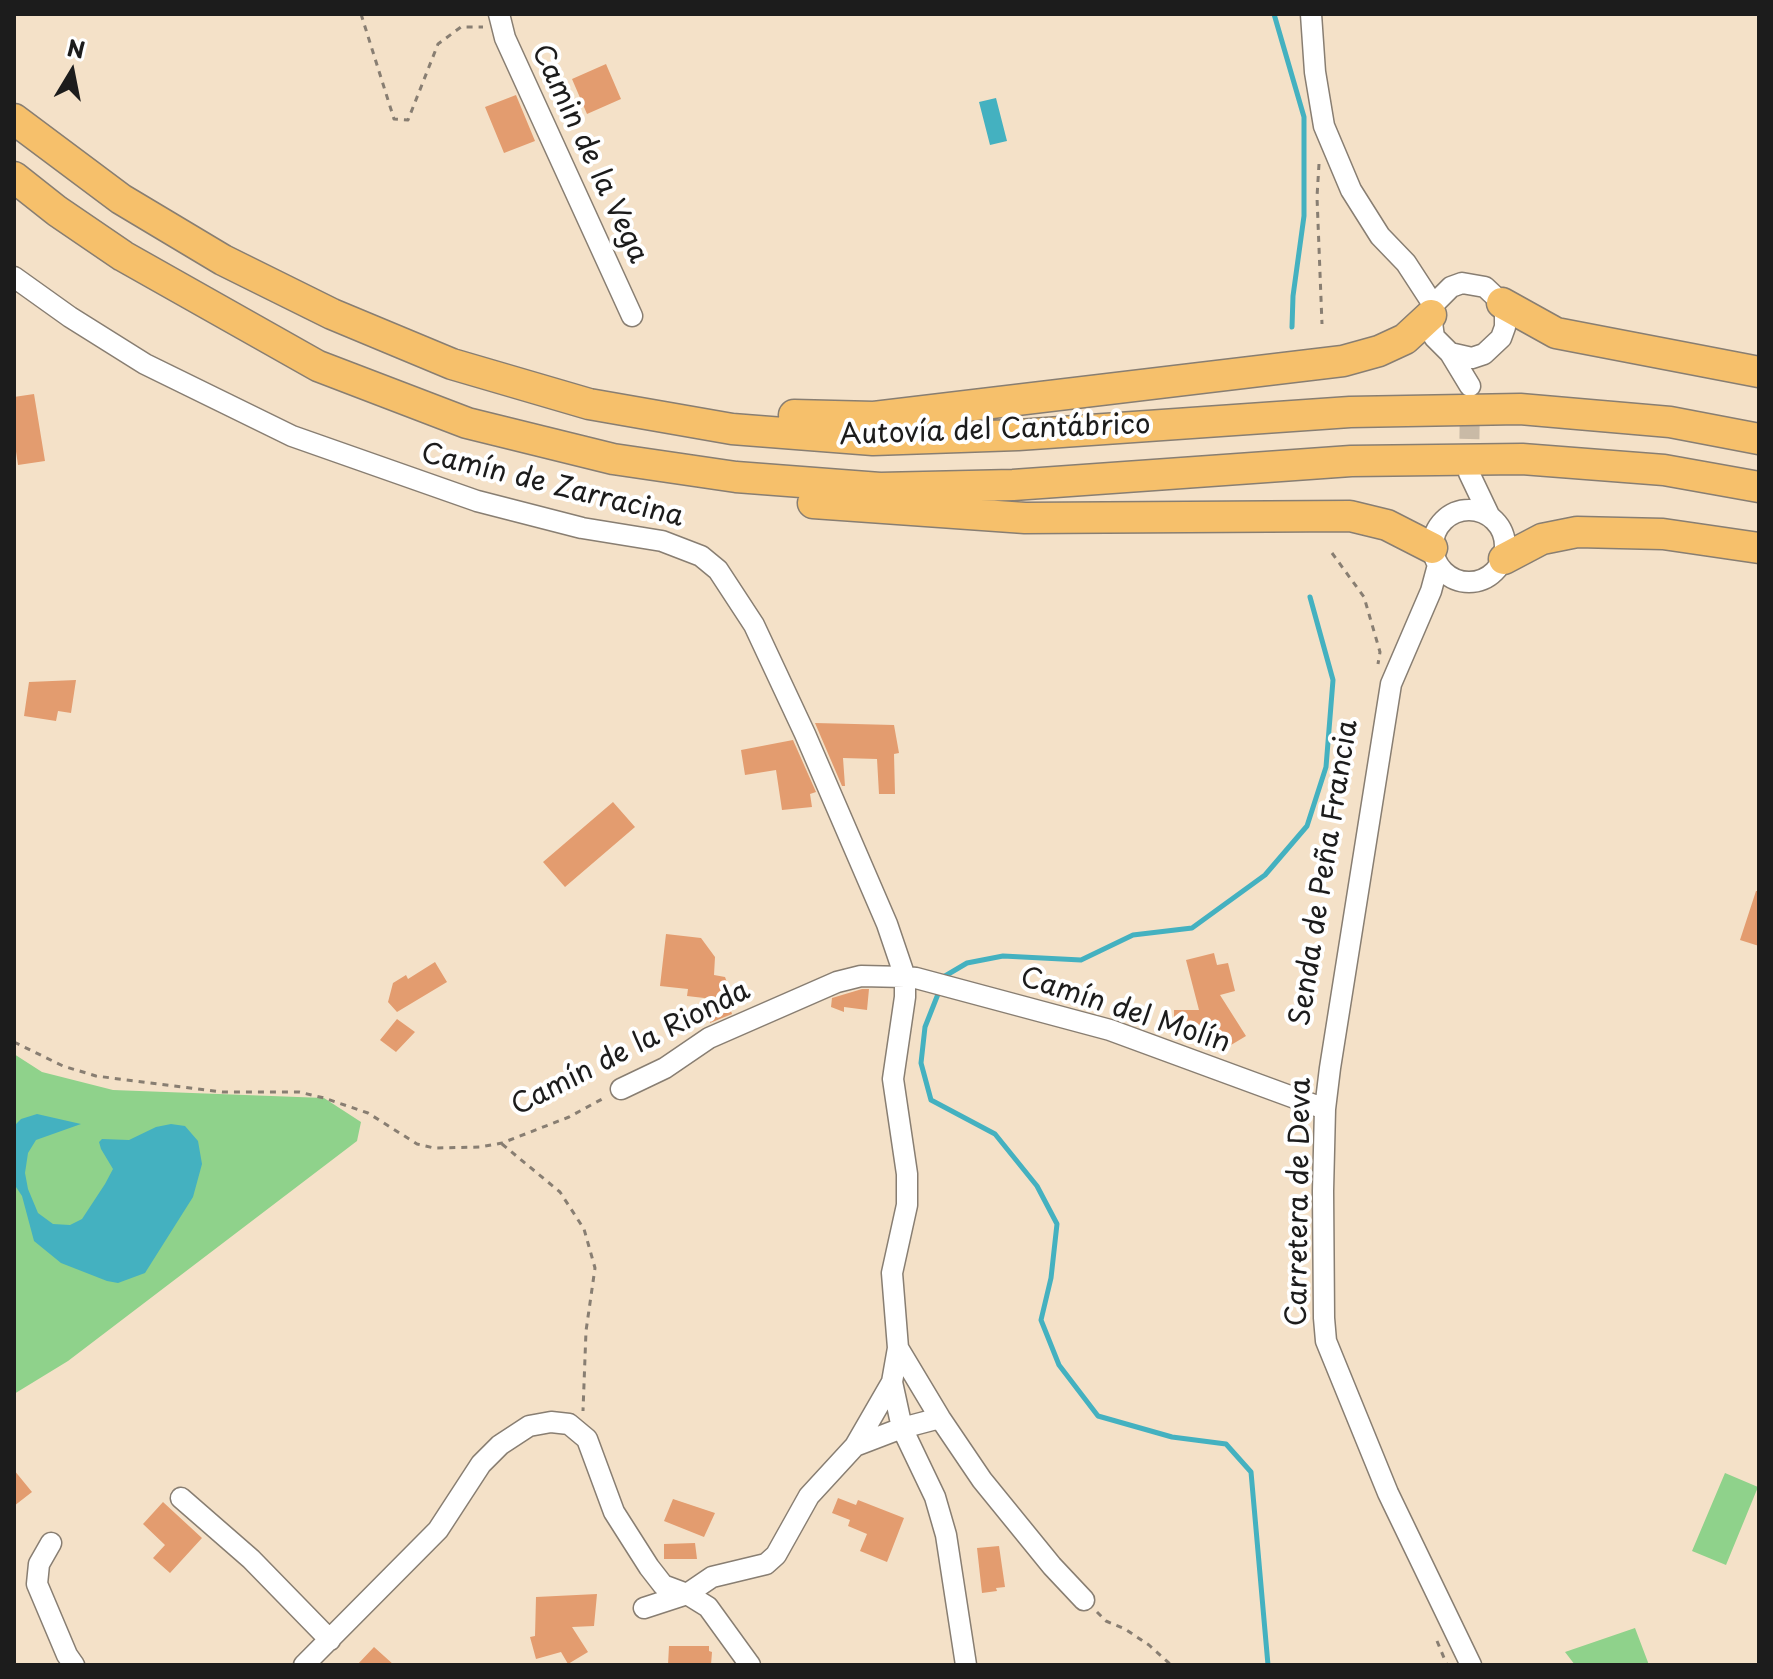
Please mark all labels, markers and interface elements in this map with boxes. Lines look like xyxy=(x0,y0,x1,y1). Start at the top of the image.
text: N xyxy=(65,30,88,66)
north arrow xyxy=(32,32,112,112)
street label: Camin de la Vega xyxy=(524,39,654,269)
street label: Autovía del Cantábrico xyxy=(839,409,1151,453)
street label: Camín de Zarracina xyxy=(417,437,687,535)
street label: Senda de Peña Francia xyxy=(1284,717,1366,1029)
street label: Camín del Molín xyxy=(1016,961,1234,1061)
street label: Camín de la Rionda xyxy=(506,974,756,1124)
street label: Carretera de Deva xyxy=(1281,1077,1319,1327)

